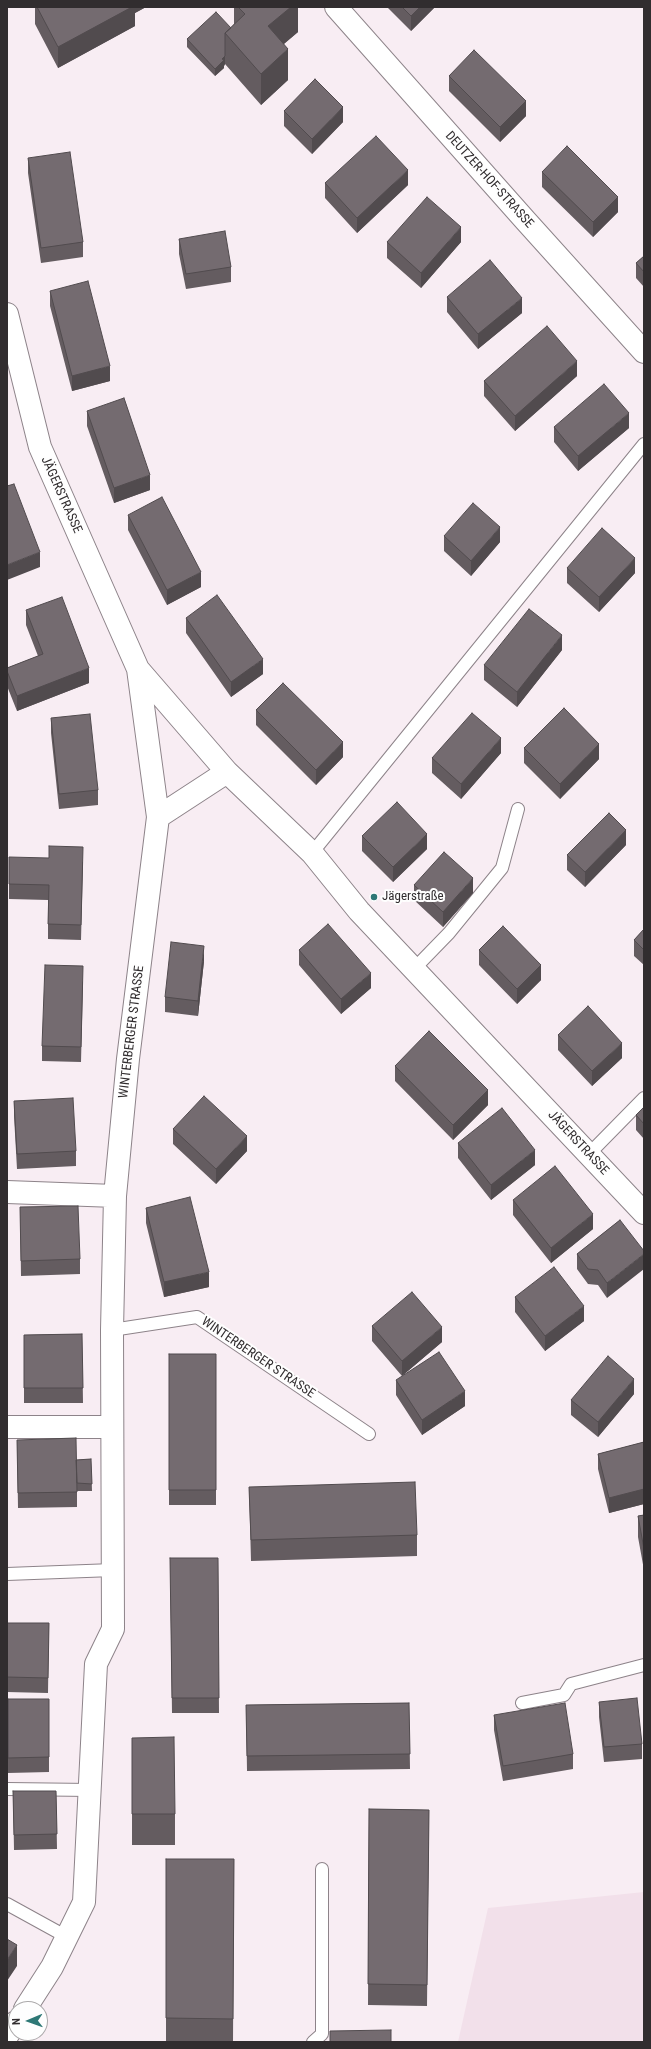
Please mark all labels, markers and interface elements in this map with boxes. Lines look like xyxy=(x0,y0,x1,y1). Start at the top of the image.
street label: DEUTZER-HOF-STRASSE xyxy=(442,129,536,231)
street label: JÄGERSTRASSE xyxy=(37,454,85,536)
place label: Jägerstraße xyxy=(382,889,444,905)
marker: Jägerstraße xyxy=(369,892,379,902)
street label: WINTERBERGER STRASSE xyxy=(116,965,148,1099)
street label: JÄGERSTRASSE xyxy=(544,1108,612,1178)
street label: WINTERBERGER STRASSE xyxy=(198,1314,318,1402)
north arrow xyxy=(8,2001,48,2041)
text: N xyxy=(10,2018,23,2025)

